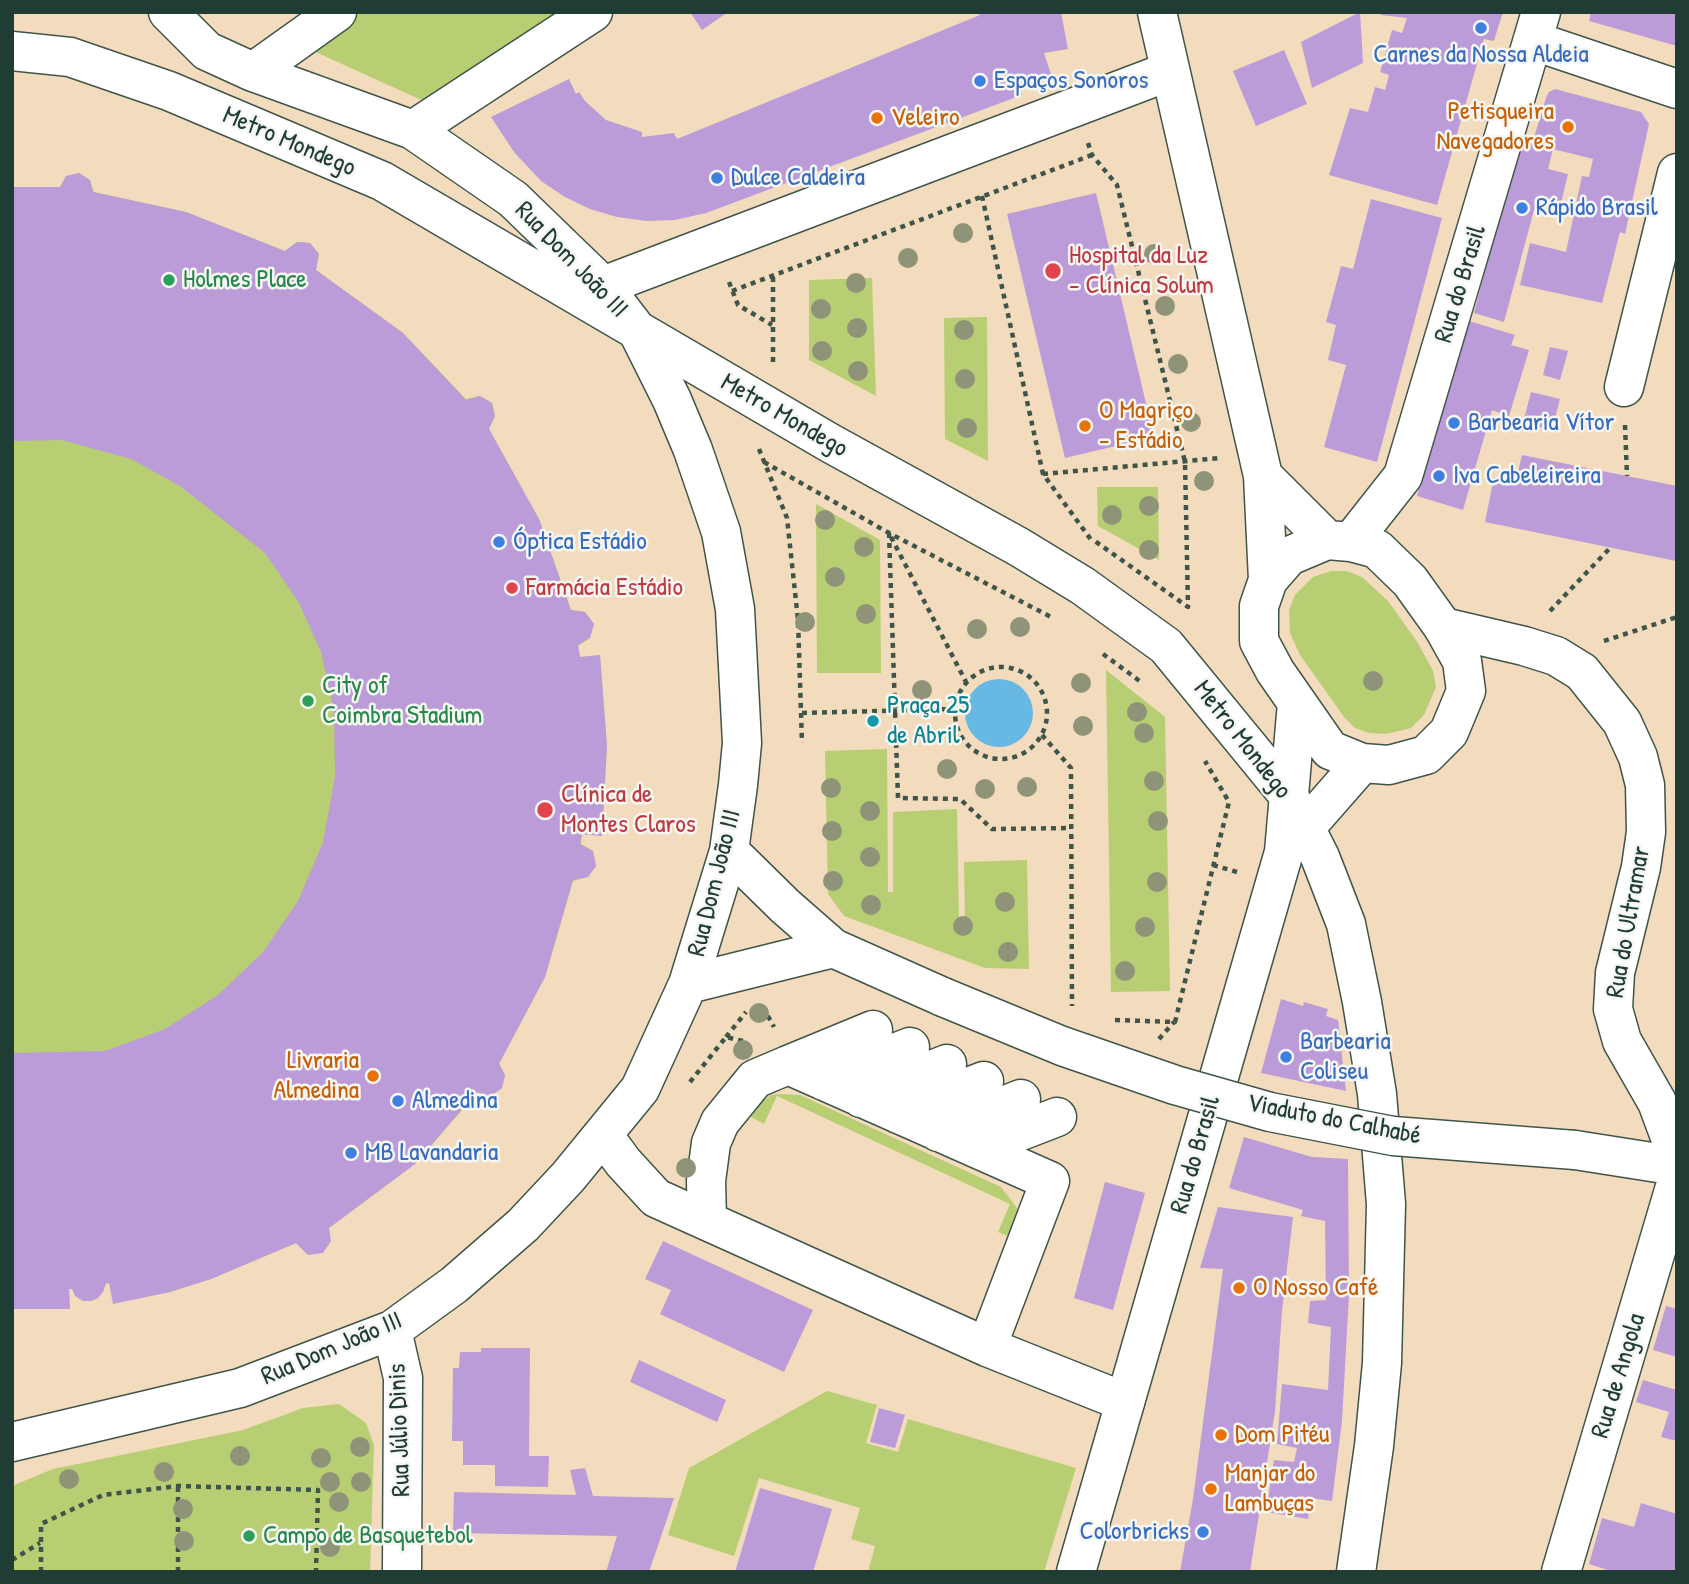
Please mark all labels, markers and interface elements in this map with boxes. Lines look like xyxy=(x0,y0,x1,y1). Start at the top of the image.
marker: Carnes da Nossa Aldeia xyxy=(1473,20,1489,36)
place label: Carnes da Nossa Aldeia xyxy=(1373,39,1589,71)
place label: Espaços Sonoros xyxy=(994,65,1149,97)
marker: Espaços Sonoros xyxy=(972,73,988,89)
place label: Petisqueira Navegadores xyxy=(1436,96,1554,158)
street label: Metro Mondego xyxy=(218,100,360,184)
place label: Veleiro xyxy=(891,102,960,134)
marker: Veleiro xyxy=(869,110,885,126)
marker: Petisqueira Navegadores xyxy=(1560,119,1576,135)
place label: Dulce Caldeira xyxy=(731,162,865,194)
marker: Dulce Caldeira xyxy=(709,170,725,186)
place label: Rápido Brasil xyxy=(1536,192,1658,224)
street label: Rua Dom João III xyxy=(508,195,634,325)
marker: Rápido Brasil xyxy=(1514,200,1530,216)
street label: Rua do Brasil xyxy=(1428,222,1494,346)
place label: Hospital da Luz - Clínica Solum xyxy=(1069,240,1214,302)
marker: Hospital da Luz - Clínica Solum xyxy=(1043,261,1063,281)
place label: Holmes Place xyxy=(183,264,307,296)
marker: Holmes Place xyxy=(161,272,177,288)
street label: Metro Mondego xyxy=(715,367,853,465)
place label: O Magriço - Estádio xyxy=(1099,395,1193,457)
place label: Barbearia Vítor xyxy=(1468,407,1615,439)
marker: Barbearia Vítor xyxy=(1446,415,1462,431)
marker: O Magriço - Estádio xyxy=(1077,418,1093,434)
place label: Iva Cabeleireira xyxy=(1453,460,1601,492)
marker: Iva Cabeleireira xyxy=(1431,468,1447,484)
place label: Óptica Estádio xyxy=(513,526,647,558)
marker: Óptica Estádio xyxy=(491,534,507,550)
place label: Farmácia Estádio xyxy=(526,572,683,604)
marker: Farmácia Estádio xyxy=(504,580,520,596)
place label: City of Coimbra Stadium xyxy=(322,670,482,732)
street label: Metro Mondego xyxy=(1186,675,1298,805)
place label: Praça 25 de Abril xyxy=(887,690,969,752)
marker: City of Coimbra Stadium xyxy=(300,693,316,709)
marker: Praça 25 de Abril xyxy=(865,713,881,729)
place label: Clínica de Montes Claros xyxy=(561,779,696,840)
marker: Clínica de Montes Claros xyxy=(535,800,555,820)
street label: Rua Dom João III xyxy=(682,806,748,960)
street label: Rua do Ultramar xyxy=(1600,844,1658,1000)
place label: Barbearia Coliseu xyxy=(1300,1026,1391,1088)
place label: Livraria Almedina xyxy=(273,1045,359,1106)
marker: Barbearia Coliseu xyxy=(1278,1049,1294,1065)
marker: Livraria Almedina xyxy=(365,1068,381,1084)
place label: Almedina xyxy=(412,1085,498,1117)
street label: Viaduto do Calhabé xyxy=(1244,1088,1424,1152)
street label: Rua do Brasil xyxy=(1164,1092,1228,1218)
marker: Almedina xyxy=(390,1093,406,1109)
place label: MB Lavandaria xyxy=(365,1137,498,1169)
marker: MB Lavandaria xyxy=(343,1145,359,1161)
place label: O Nosso Café xyxy=(1253,1272,1378,1304)
marker: O Nosso Café xyxy=(1231,1280,1247,1296)
street label: Rua Dom João III xyxy=(257,1305,407,1393)
street label: Rua de Angola xyxy=(1585,1310,1653,1442)
street label: Rua Júlio Dinis xyxy=(382,1363,418,1497)
place label: Dom Pitéu xyxy=(1235,1419,1330,1451)
marker: Dom Pitéu xyxy=(1213,1427,1229,1443)
place label: Manjar do Lambuças xyxy=(1225,1458,1315,1520)
marker: Manjar do Lambuças xyxy=(1203,1481,1219,1497)
place label: Colorbricks xyxy=(1079,1516,1189,1548)
place label: Campo de Basquetebol xyxy=(263,1520,473,1552)
marker: Colorbricks xyxy=(1195,1524,1211,1540)
marker: Campo de Basquetebol xyxy=(241,1528,257,1544)

